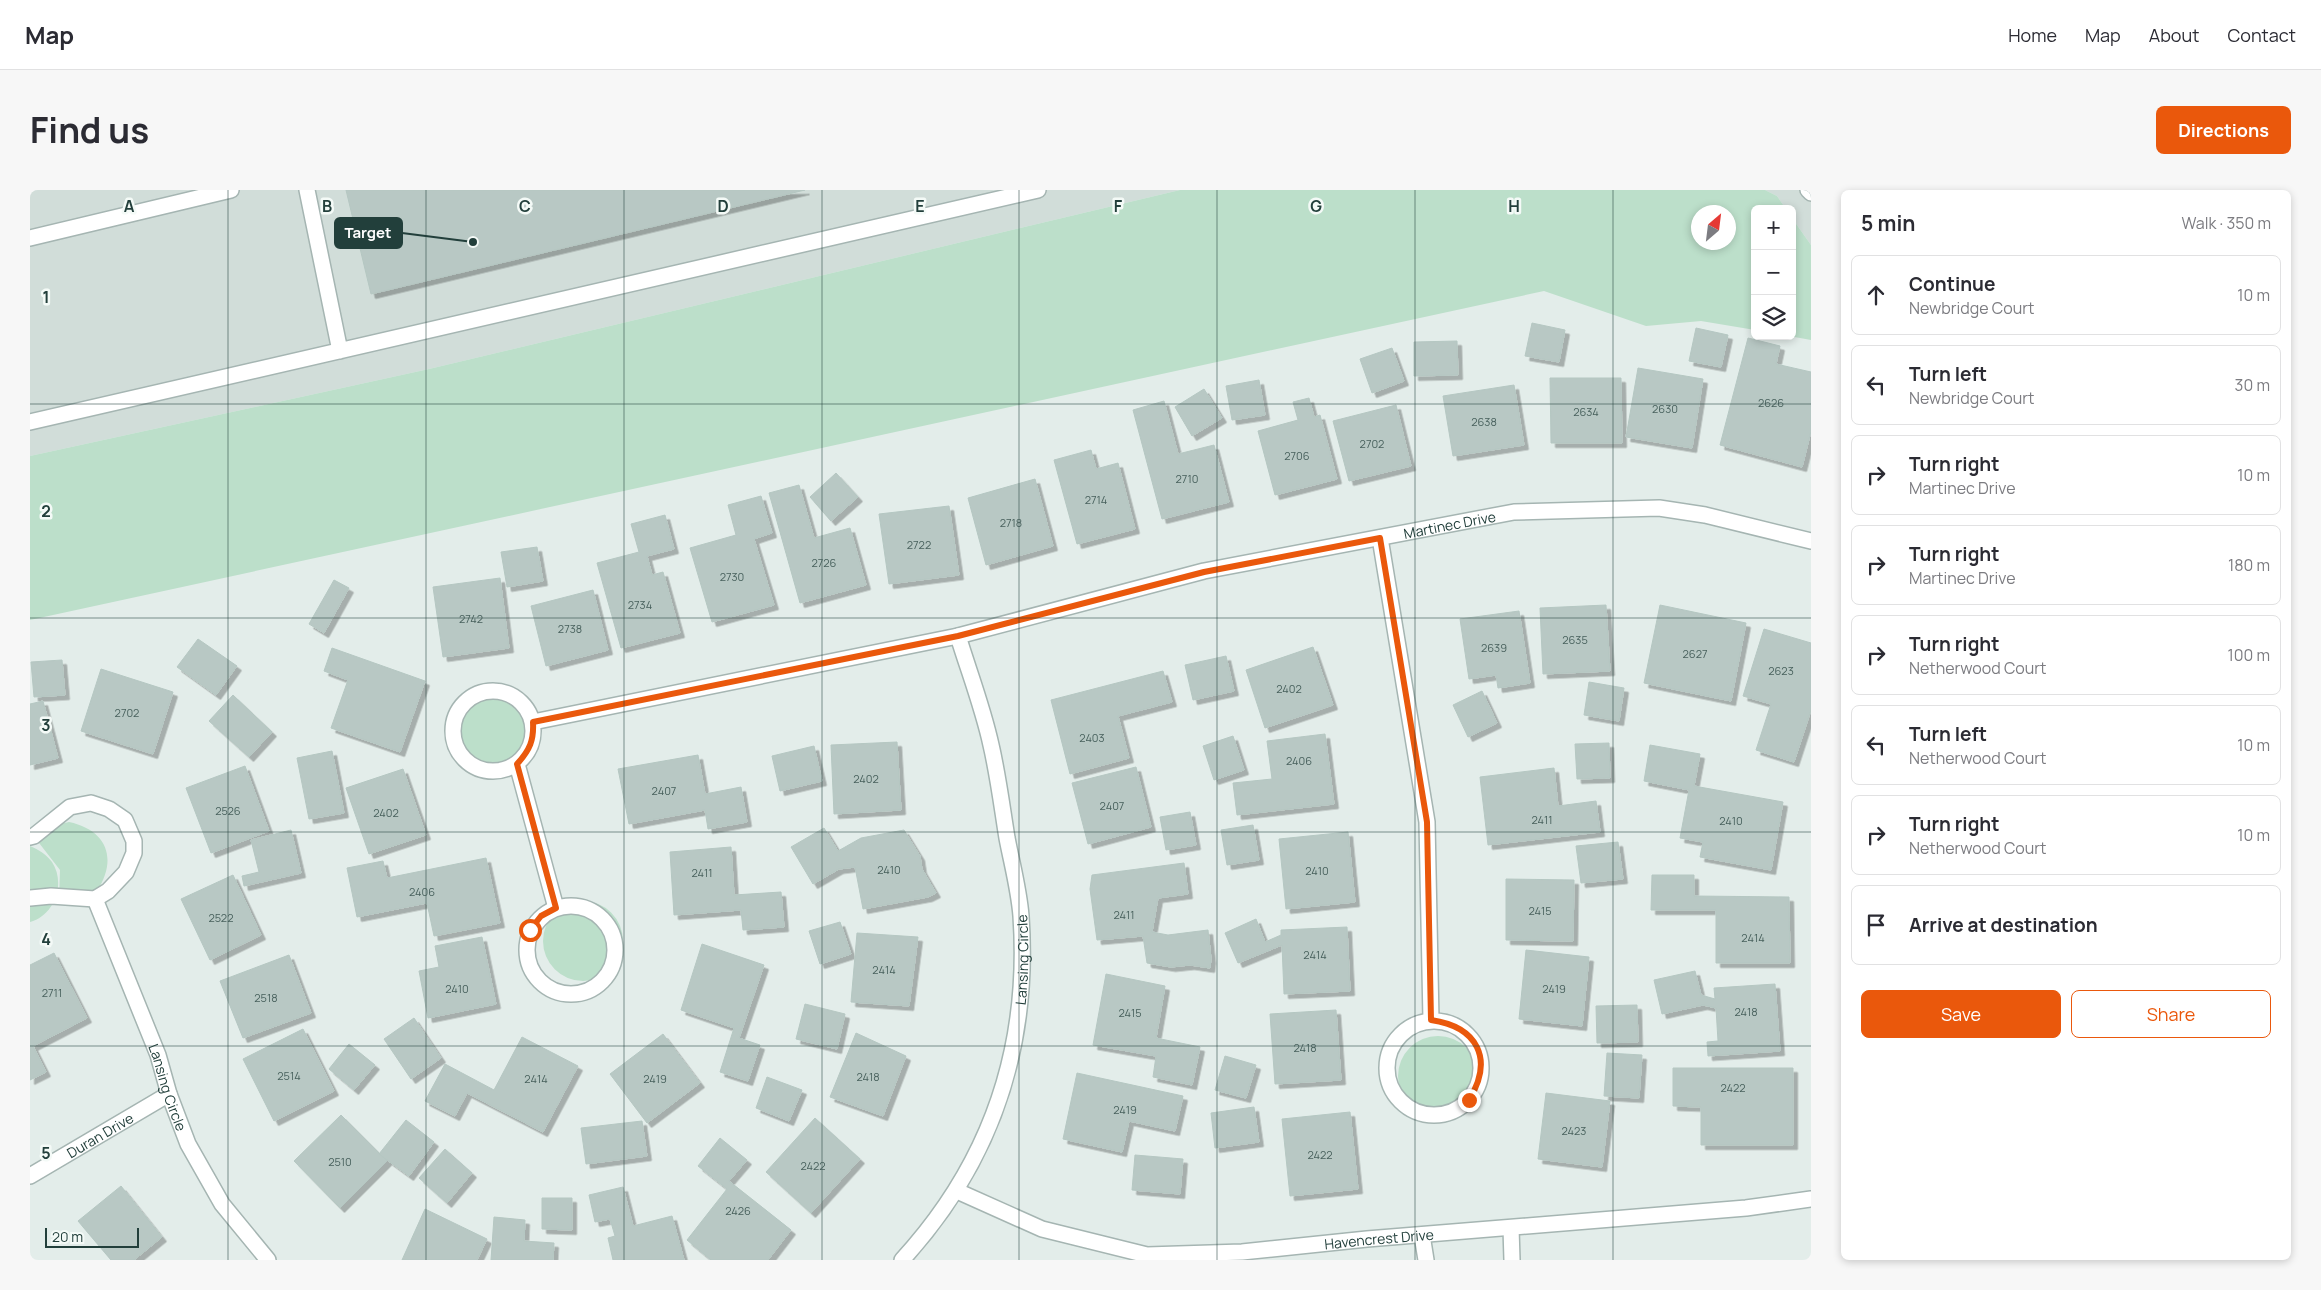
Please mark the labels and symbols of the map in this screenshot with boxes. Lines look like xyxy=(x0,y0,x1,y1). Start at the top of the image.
text: A xyxy=(124,195,135,217)
text: B xyxy=(322,195,332,217)
text: C xyxy=(519,195,531,217)
text: D xyxy=(717,195,729,217)
text: E xyxy=(915,195,925,217)
text: F xyxy=(1114,195,1123,217)
text: G xyxy=(1310,195,1322,217)
text: H xyxy=(1508,195,1520,217)
north arrow xyxy=(1691,205,1736,250)
callout: Target xyxy=(335,218,402,248)
text: Target xyxy=(344,222,392,243)
text: 1 xyxy=(42,286,50,308)
house number: 2626 xyxy=(1758,395,1784,410)
house number: 2630 xyxy=(1652,401,1678,416)
house number: 2634 xyxy=(1573,404,1599,419)
house number: 2638 xyxy=(1471,414,1497,429)
house number: 2702 xyxy=(1360,436,1384,451)
house number: 2706 xyxy=(1284,448,1310,463)
house number: 2710 xyxy=(1176,471,1198,486)
house number: 2714 xyxy=(1085,492,1107,507)
text: 2 xyxy=(41,500,51,522)
street label: Martinec Drive xyxy=(1402,506,1497,542)
house number: 2718 xyxy=(1000,515,1022,530)
house number: 2722 xyxy=(907,537,931,552)
house number: 2726 xyxy=(812,555,837,570)
house number: 2730 xyxy=(720,569,744,584)
house number: 2734 xyxy=(628,597,652,612)
house number: 2742 xyxy=(459,611,483,626)
house number: 2738 xyxy=(558,621,582,636)
house number: 2635 xyxy=(1562,632,1588,647)
house number: 2639 xyxy=(1481,640,1507,655)
house number: 2627 xyxy=(1683,646,1707,661)
house number: 2623 xyxy=(1768,663,1794,678)
house number: 2402 xyxy=(1276,681,1302,696)
house number: 2702 xyxy=(115,705,139,720)
text: 3 xyxy=(41,714,51,736)
house number: 2403 xyxy=(1079,730,1105,745)
house number: 2406 xyxy=(1286,753,1312,768)
house number: 2402 xyxy=(853,771,879,786)
house number: 2407 xyxy=(652,783,676,798)
house number: 2407 xyxy=(1100,798,1124,813)
house number: 2526 xyxy=(215,803,241,818)
house number: 2402 xyxy=(373,805,399,820)
house number: 2411 xyxy=(1531,812,1553,827)
house number: 2410 xyxy=(1719,813,1743,828)
house number: 2410 xyxy=(877,862,901,877)
house number: 2410 xyxy=(1305,863,1329,878)
house number: 2411 xyxy=(691,865,713,880)
house number: 2406 xyxy=(409,884,435,899)
house number: 2415 xyxy=(1528,903,1552,918)
house number: 2411 xyxy=(1113,907,1135,922)
house number: 2522 xyxy=(209,910,233,925)
street label: Lansing Circle xyxy=(1010,914,1032,1006)
route start xyxy=(519,919,542,942)
text: 4 xyxy=(41,928,51,950)
house number: 2414 xyxy=(1741,930,1765,945)
house number: 2414 xyxy=(1303,947,1327,962)
house number: 2414 xyxy=(872,962,896,977)
house number: 2410 xyxy=(445,981,469,996)
house number: 2419 xyxy=(1542,981,1566,996)
house number: 2711 xyxy=(42,985,62,1000)
house number: 2518 xyxy=(254,990,278,1005)
house number: 2418 xyxy=(1734,1004,1758,1019)
house number: 2415 xyxy=(1118,1005,1142,1020)
house number: 2418 xyxy=(1293,1040,1317,1055)
street label: Lansing Circle xyxy=(145,1041,192,1133)
house number: 2514 xyxy=(277,1068,301,1083)
house number: 2418 xyxy=(856,1069,880,1084)
house number: 2414 xyxy=(524,1071,548,1086)
house number: 2419 xyxy=(643,1071,667,1086)
house number: 2422 xyxy=(1720,1080,1746,1095)
route end xyxy=(1458,1089,1481,1112)
house number: 2419 xyxy=(1113,1102,1137,1117)
street label: Duran Drive xyxy=(63,1108,137,1162)
house number: 2423 xyxy=(1562,1123,1586,1138)
text: 5 xyxy=(41,1142,51,1164)
house number: 2422 xyxy=(1307,1147,1333,1162)
house number: 2510 xyxy=(328,1154,352,1169)
house number: 2422 xyxy=(800,1158,826,1173)
house number: 2426 xyxy=(725,1203,751,1218)
street label: Havencrest Drive xyxy=(1323,1224,1434,1253)
scale bar xyxy=(45,1225,139,1248)

